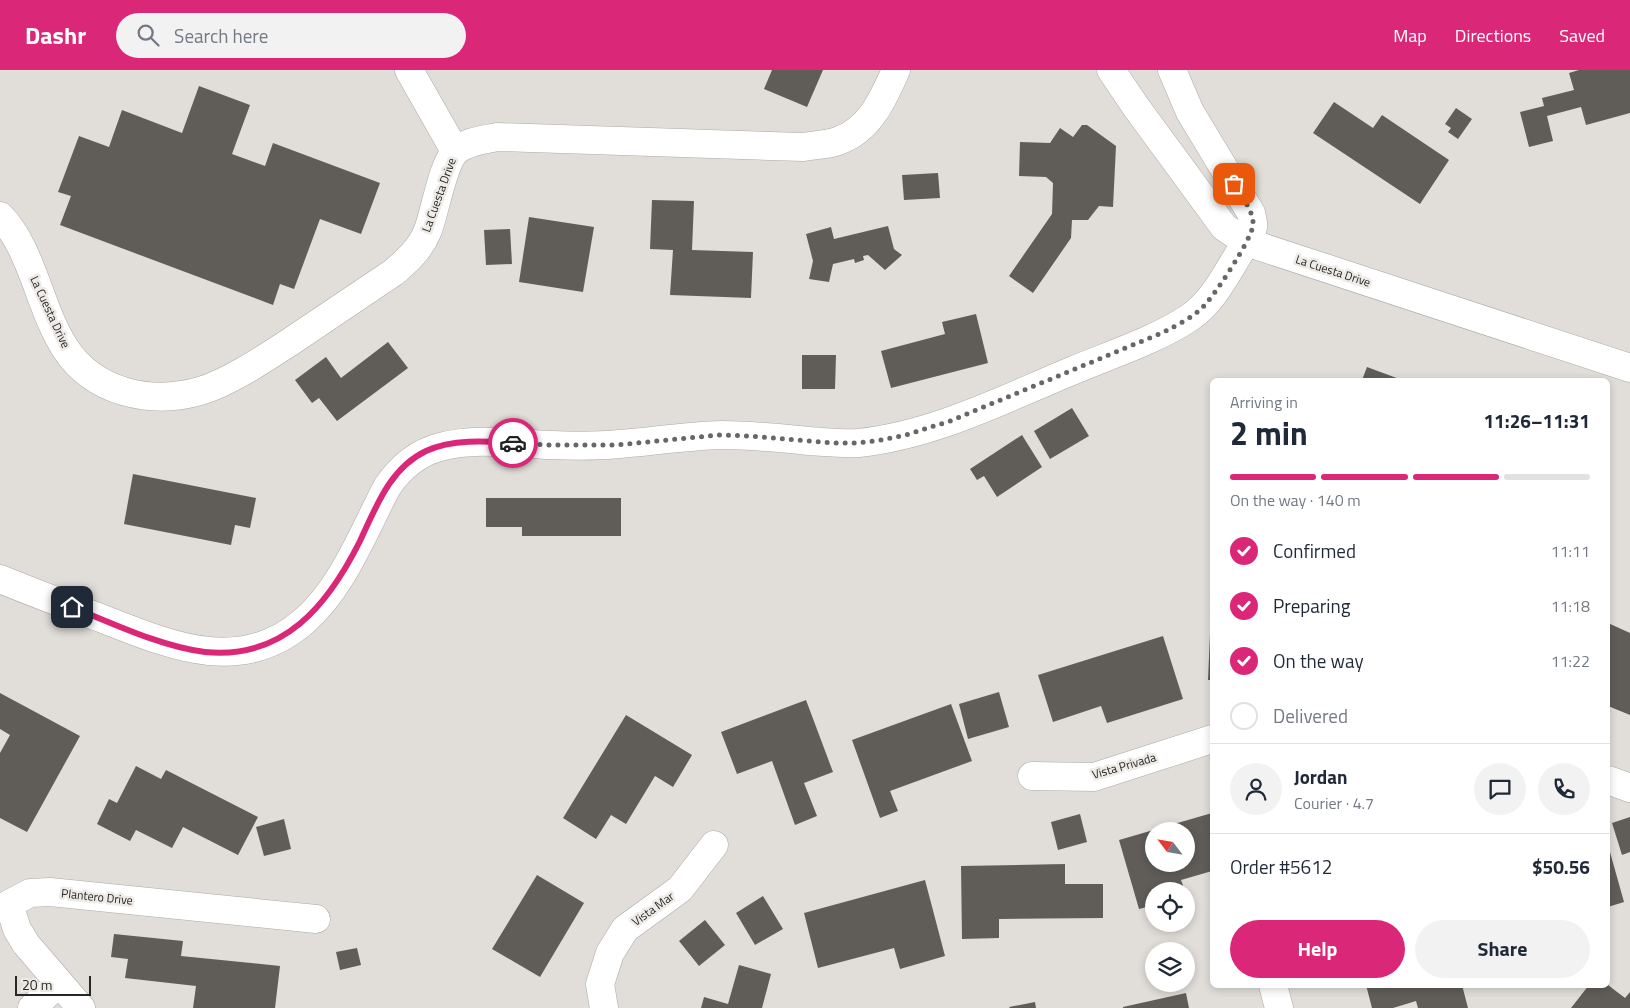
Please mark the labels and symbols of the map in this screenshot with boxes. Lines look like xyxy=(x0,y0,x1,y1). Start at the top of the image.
street label: La Cuesta Drive xyxy=(416,155,461,235)
pin xyxy=(1213,163,1255,205)
street label: La Cuesta Drive xyxy=(1293,249,1373,292)
street label: La Cuesta Drive xyxy=(25,272,76,351)
courier xyxy=(488,418,538,468)
pin xyxy=(51,586,93,628)
street label: Vista Privada xyxy=(1090,747,1158,784)
north arrow xyxy=(1145,822,1195,872)
street label: Plantero Drive xyxy=(60,883,134,910)
street label: Vista Mar xyxy=(628,887,678,930)
scale bar xyxy=(15,973,91,996)

